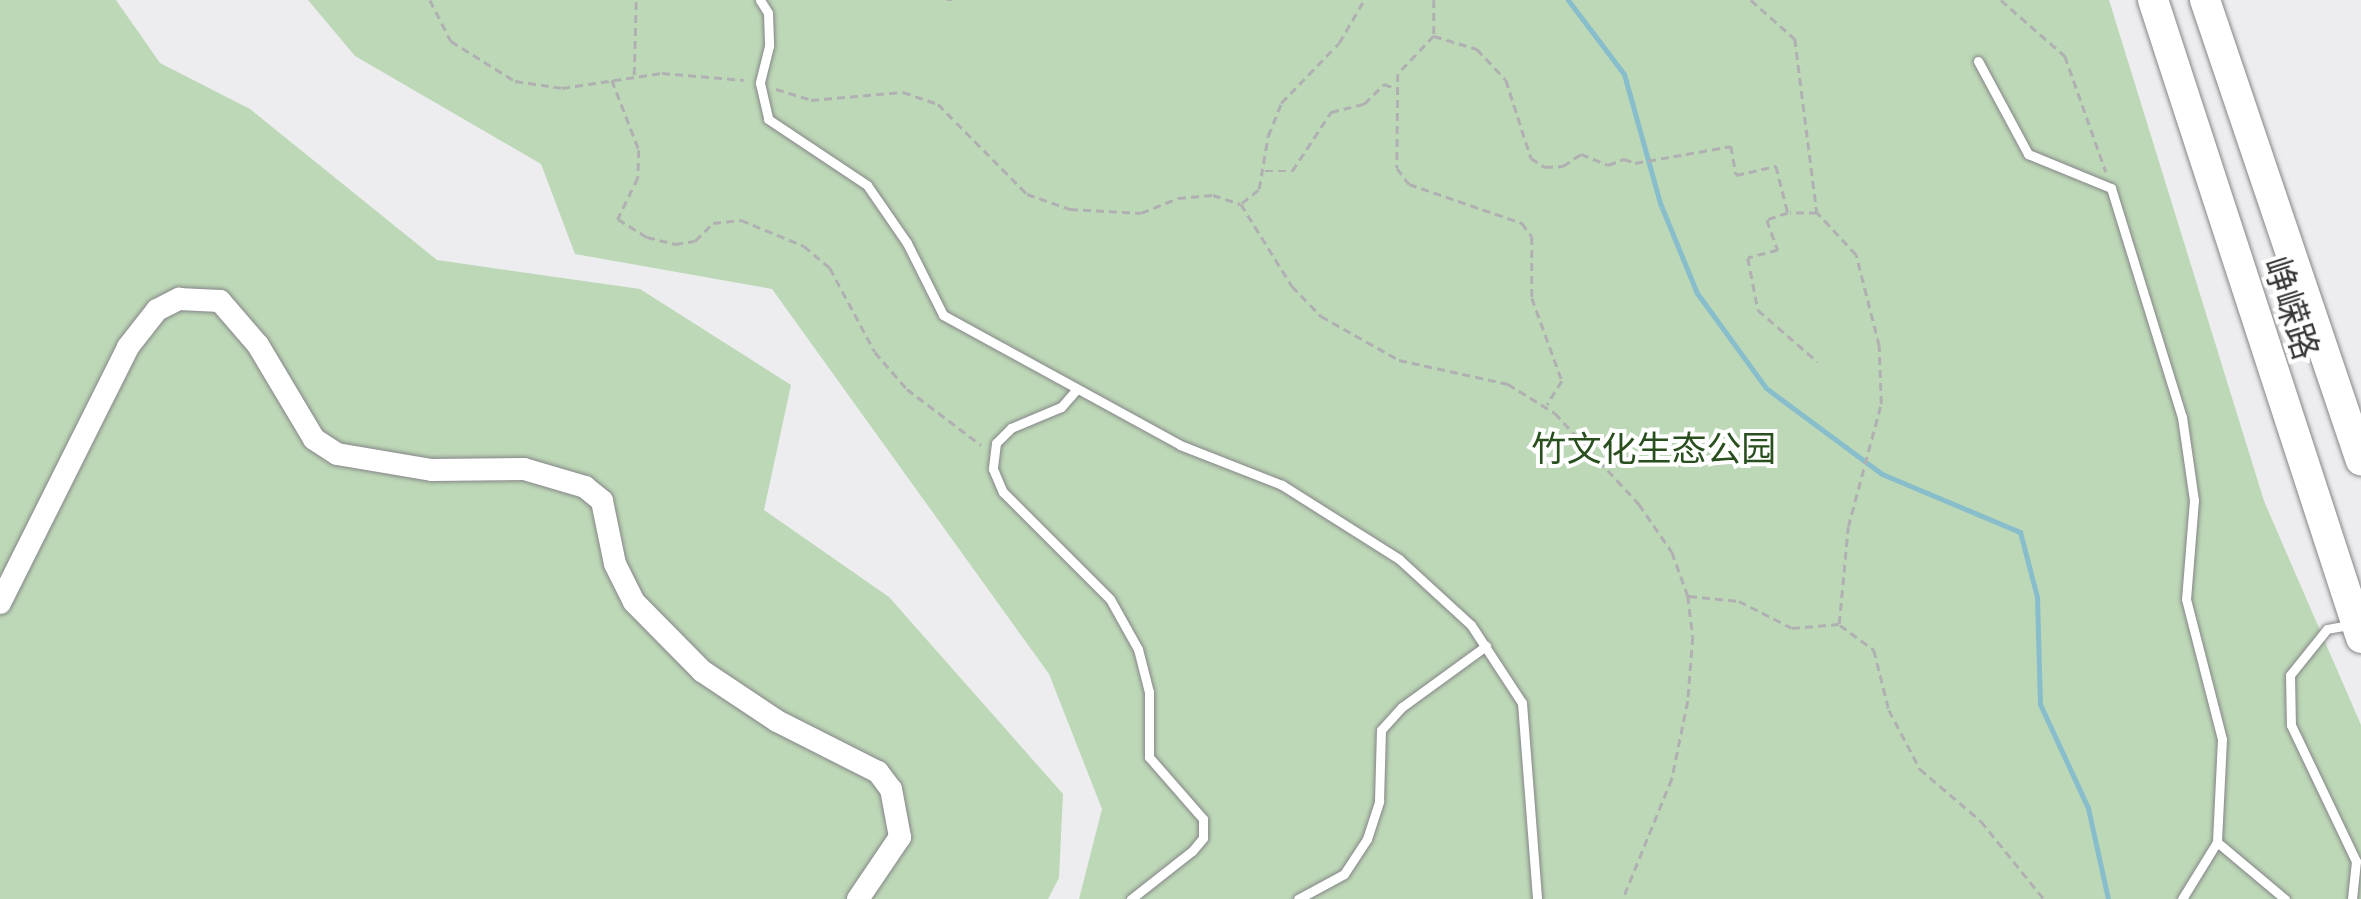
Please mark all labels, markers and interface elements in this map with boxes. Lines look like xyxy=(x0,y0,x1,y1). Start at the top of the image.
street label: 峥嵘路 xyxy=(2256,252,2328,364)
park label: 竹文化生态公园 xyxy=(1532,427,1776,469)

